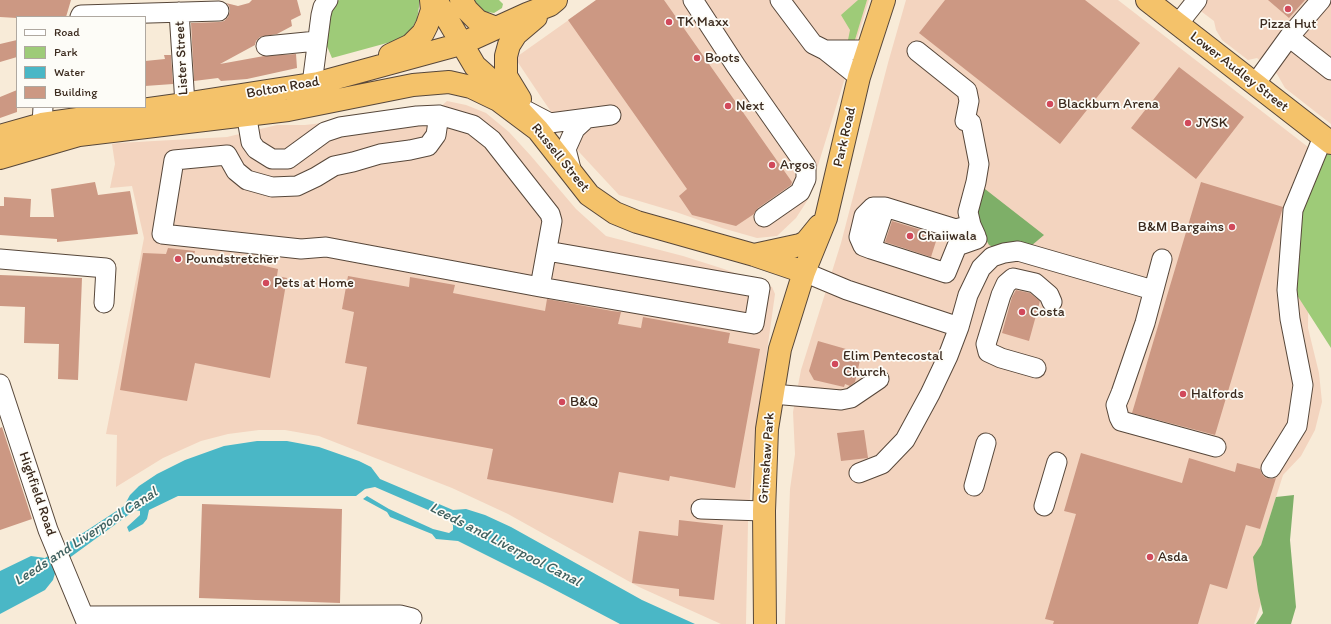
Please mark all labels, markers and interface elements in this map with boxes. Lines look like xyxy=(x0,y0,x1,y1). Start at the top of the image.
marker: Pizza Hut xyxy=(1283,4,1293,14)
place label: TK Maxx xyxy=(677,14,729,30)
legend xyxy=(16,16,146,108)
place label: Pizza Hut xyxy=(1259,16,1317,32)
marker: TK Maxx xyxy=(664,17,674,27)
street label: Lister Street xyxy=(172,20,192,96)
text: Road xyxy=(54,25,80,39)
street label: Lower Audley Street xyxy=(1186,28,1292,116)
text: Park xyxy=(54,45,78,59)
place label: Boots xyxy=(705,50,740,66)
marker: Boots xyxy=(692,53,702,63)
text: Water xyxy=(54,65,85,79)
street label: Bolton Road xyxy=(245,73,321,103)
text: Building xyxy=(54,85,97,99)
place label: Blackburn Arena xyxy=(1058,96,1159,112)
place label: Next xyxy=(736,98,764,114)
marker: Blackburn Arena xyxy=(1045,99,1055,109)
marker: Next xyxy=(723,101,733,111)
street label: Park Road xyxy=(830,105,860,169)
place label: JYSK xyxy=(1196,115,1228,131)
marker: JYSK xyxy=(1183,118,1193,128)
street label: Russell Street xyxy=(527,120,593,196)
place label: Argos xyxy=(780,157,815,173)
marker: Argos xyxy=(767,160,777,170)
place label: B&M Bargains xyxy=(1138,219,1224,235)
marker: B&M Bargains xyxy=(1227,222,1237,232)
place label: Chaiiwala xyxy=(918,228,977,244)
marker: Chaiiwala xyxy=(905,231,915,241)
place label: Poundstretcher xyxy=(186,251,279,267)
marker: Poundstretcher xyxy=(173,254,183,264)
place label: Pets at Home xyxy=(274,275,354,291)
marker: Pets at Home xyxy=(261,278,271,288)
place label: Costa xyxy=(1030,304,1065,320)
marker: Costa xyxy=(1017,307,1027,317)
place label: Elim Pentecostal Church xyxy=(843,348,943,380)
marker: Elim Pentecostal Church xyxy=(830,359,840,369)
place label: Halfords xyxy=(1191,386,1244,402)
marker: Halfords xyxy=(1178,389,1188,399)
place label: B&Q xyxy=(570,394,598,410)
marker: B&Q xyxy=(557,397,567,407)
street label: Grimshaw Park xyxy=(755,412,779,504)
street label: Highfield Road xyxy=(15,450,59,538)
water label: Leeds and Liverpool Canal xyxy=(11,484,161,590)
water label: Leeds and Liverpool Canal xyxy=(426,499,584,591)
place label: Asda xyxy=(1158,549,1188,565)
marker: Asda xyxy=(1145,552,1155,562)

